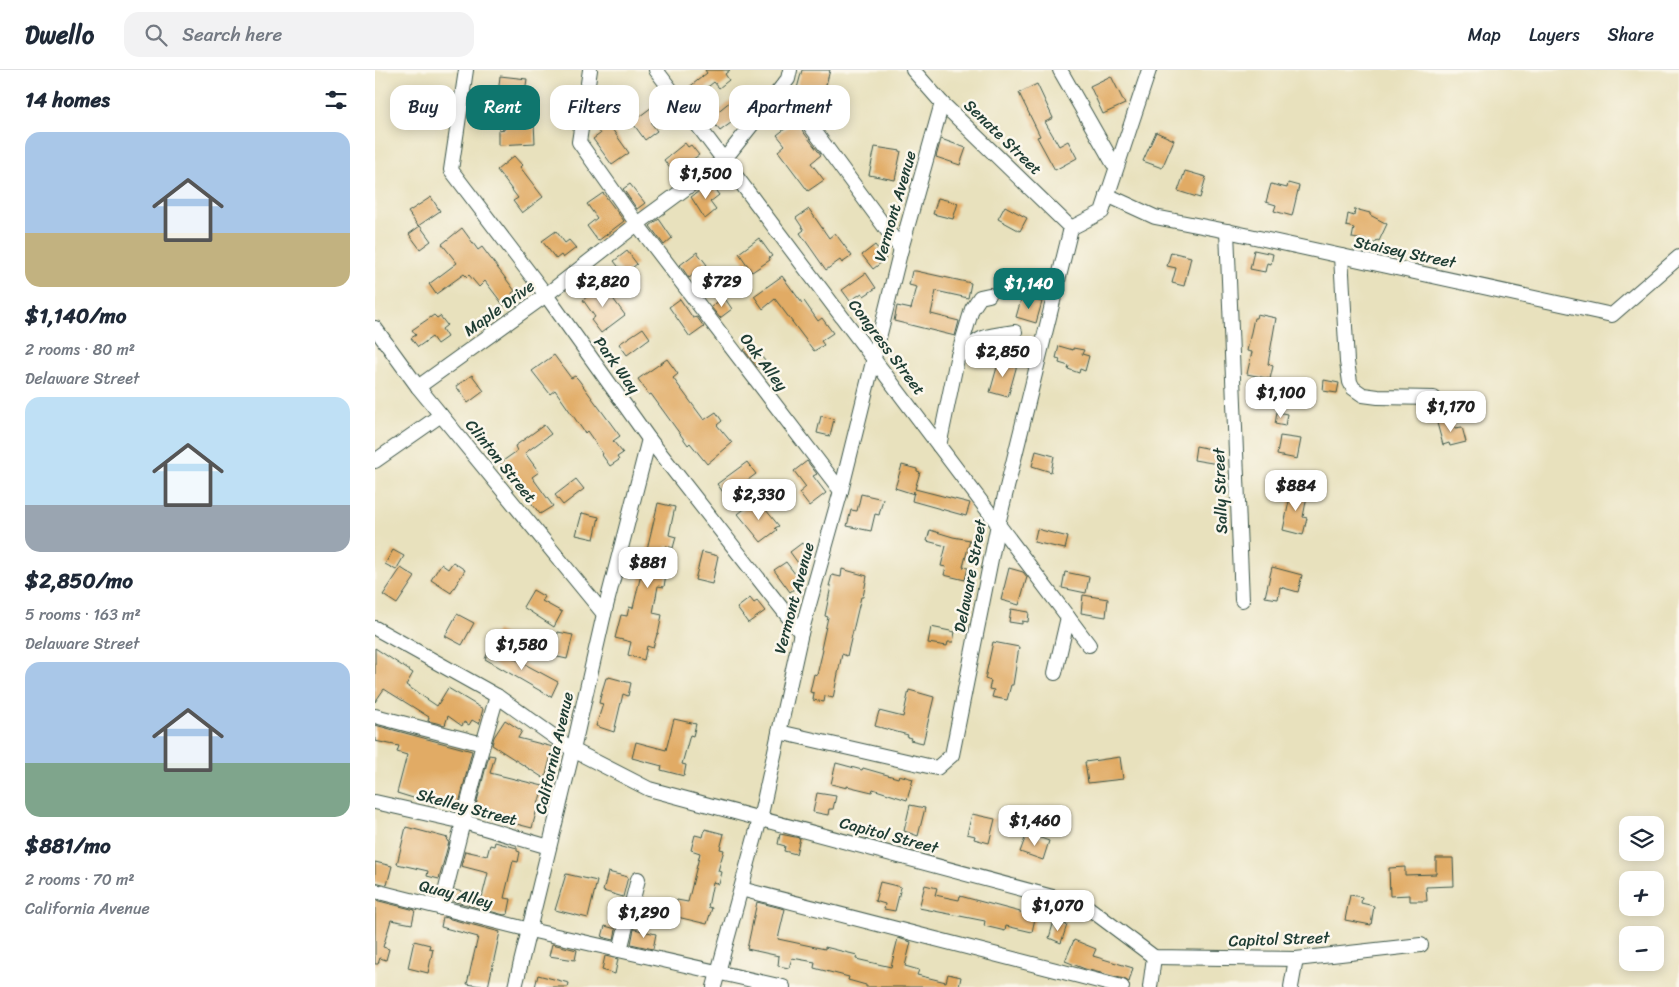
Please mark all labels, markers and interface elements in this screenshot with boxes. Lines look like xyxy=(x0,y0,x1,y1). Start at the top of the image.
search box xyxy=(124,12,474,57)
text: Dwello xyxy=(25,14,94,56)
text: Search here xyxy=(182,18,282,51)
text: Map xyxy=(1468,19,1501,51)
text: Layers xyxy=(1529,19,1580,51)
text: Share xyxy=(1608,19,1654,51)
icon: search xyxy=(142,21,170,49)
text: 14 homes xyxy=(25,81,110,119)
chip: Buy xyxy=(390,85,456,130)
chip: Rent xyxy=(466,85,540,130)
chip: Filters xyxy=(550,85,639,130)
chip: New xyxy=(649,85,719,130)
chip: Apartment xyxy=(729,85,850,130)
icon: filters xyxy=(322,86,350,114)
street label: Senate Street xyxy=(957,92,1049,182)
street label: Vermont Avenue xyxy=(865,147,925,265)
pin: $1,500 xyxy=(665,158,747,200)
text: $1,500 xyxy=(680,159,732,188)
icon: home xyxy=(143,165,233,255)
street label: Staisey Street xyxy=(1351,227,1459,277)
pin: $2,820 xyxy=(562,266,644,308)
pin: $729 xyxy=(692,266,752,308)
text: $2,820 xyxy=(576,267,630,296)
text: $729 xyxy=(703,267,741,296)
pin: $1,140 xyxy=(988,268,1070,310)
text: $1,140 xyxy=(1005,269,1053,298)
street label: Maple Drive xyxy=(457,272,541,344)
street label: Congress Street xyxy=(841,292,933,402)
text: $1,140/mo xyxy=(25,297,126,335)
street label: Oak Alley xyxy=(732,326,796,398)
street label: Park Way xyxy=(586,330,649,401)
text: 2 rooms · 80 m² xyxy=(25,335,135,364)
pin: $2,850 xyxy=(962,336,1044,378)
text: $2,850 xyxy=(976,337,1030,366)
text: Delaware Street xyxy=(25,364,139,393)
pin: $1,100 xyxy=(1240,376,1322,419)
text: $1,100 xyxy=(1256,378,1306,407)
pin: $1,170 xyxy=(1410,390,1492,433)
text: $1,170 xyxy=(1427,392,1475,421)
street label: Clinton Street xyxy=(458,412,544,510)
icon: home xyxy=(143,430,233,520)
street label: Sally Street xyxy=(1204,447,1236,535)
pin: $884 xyxy=(1266,470,1326,512)
text: $884 xyxy=(1276,471,1316,500)
pin: $2,330 xyxy=(718,478,800,521)
text: $2,330 xyxy=(733,480,785,509)
street label: Delaware Street xyxy=(945,517,995,635)
street label: Vermont Avenue xyxy=(765,539,823,657)
pin: $881 xyxy=(618,546,678,589)
text: $881 xyxy=(630,548,666,577)
text: $2,850/mo xyxy=(25,562,133,600)
text: 5 rooms · 163 m² xyxy=(25,600,141,629)
pin: $1,580 xyxy=(481,628,563,671)
text: Delaware Street xyxy=(25,629,139,658)
text: $1,580 xyxy=(496,630,548,659)
street label: California Avenue xyxy=(526,689,582,817)
icon: home xyxy=(143,695,233,785)
street label: Skelley Street xyxy=(413,780,521,834)
pin: $1,460 xyxy=(994,804,1076,847)
text: $1,460 xyxy=(1009,806,1061,835)
street label: Capitol Street xyxy=(836,808,942,862)
map controls xyxy=(1619,816,1664,971)
button: layers xyxy=(1619,816,1664,861)
text: $881/mo xyxy=(25,827,111,865)
text: 2 rooms · 70 m² xyxy=(25,865,135,894)
street label: Quay Alley xyxy=(416,871,497,917)
button: + xyxy=(1619,871,1664,916)
pin: $1,070 xyxy=(1017,890,1099,932)
text: $1,070 xyxy=(1032,891,1084,920)
text: California Avenue xyxy=(25,894,150,923)
pin: $1,290 xyxy=(603,896,685,939)
text: $1,290 xyxy=(618,898,670,927)
street label: Capitol Street xyxy=(1228,923,1331,955)
button: − xyxy=(1619,926,1664,971)

